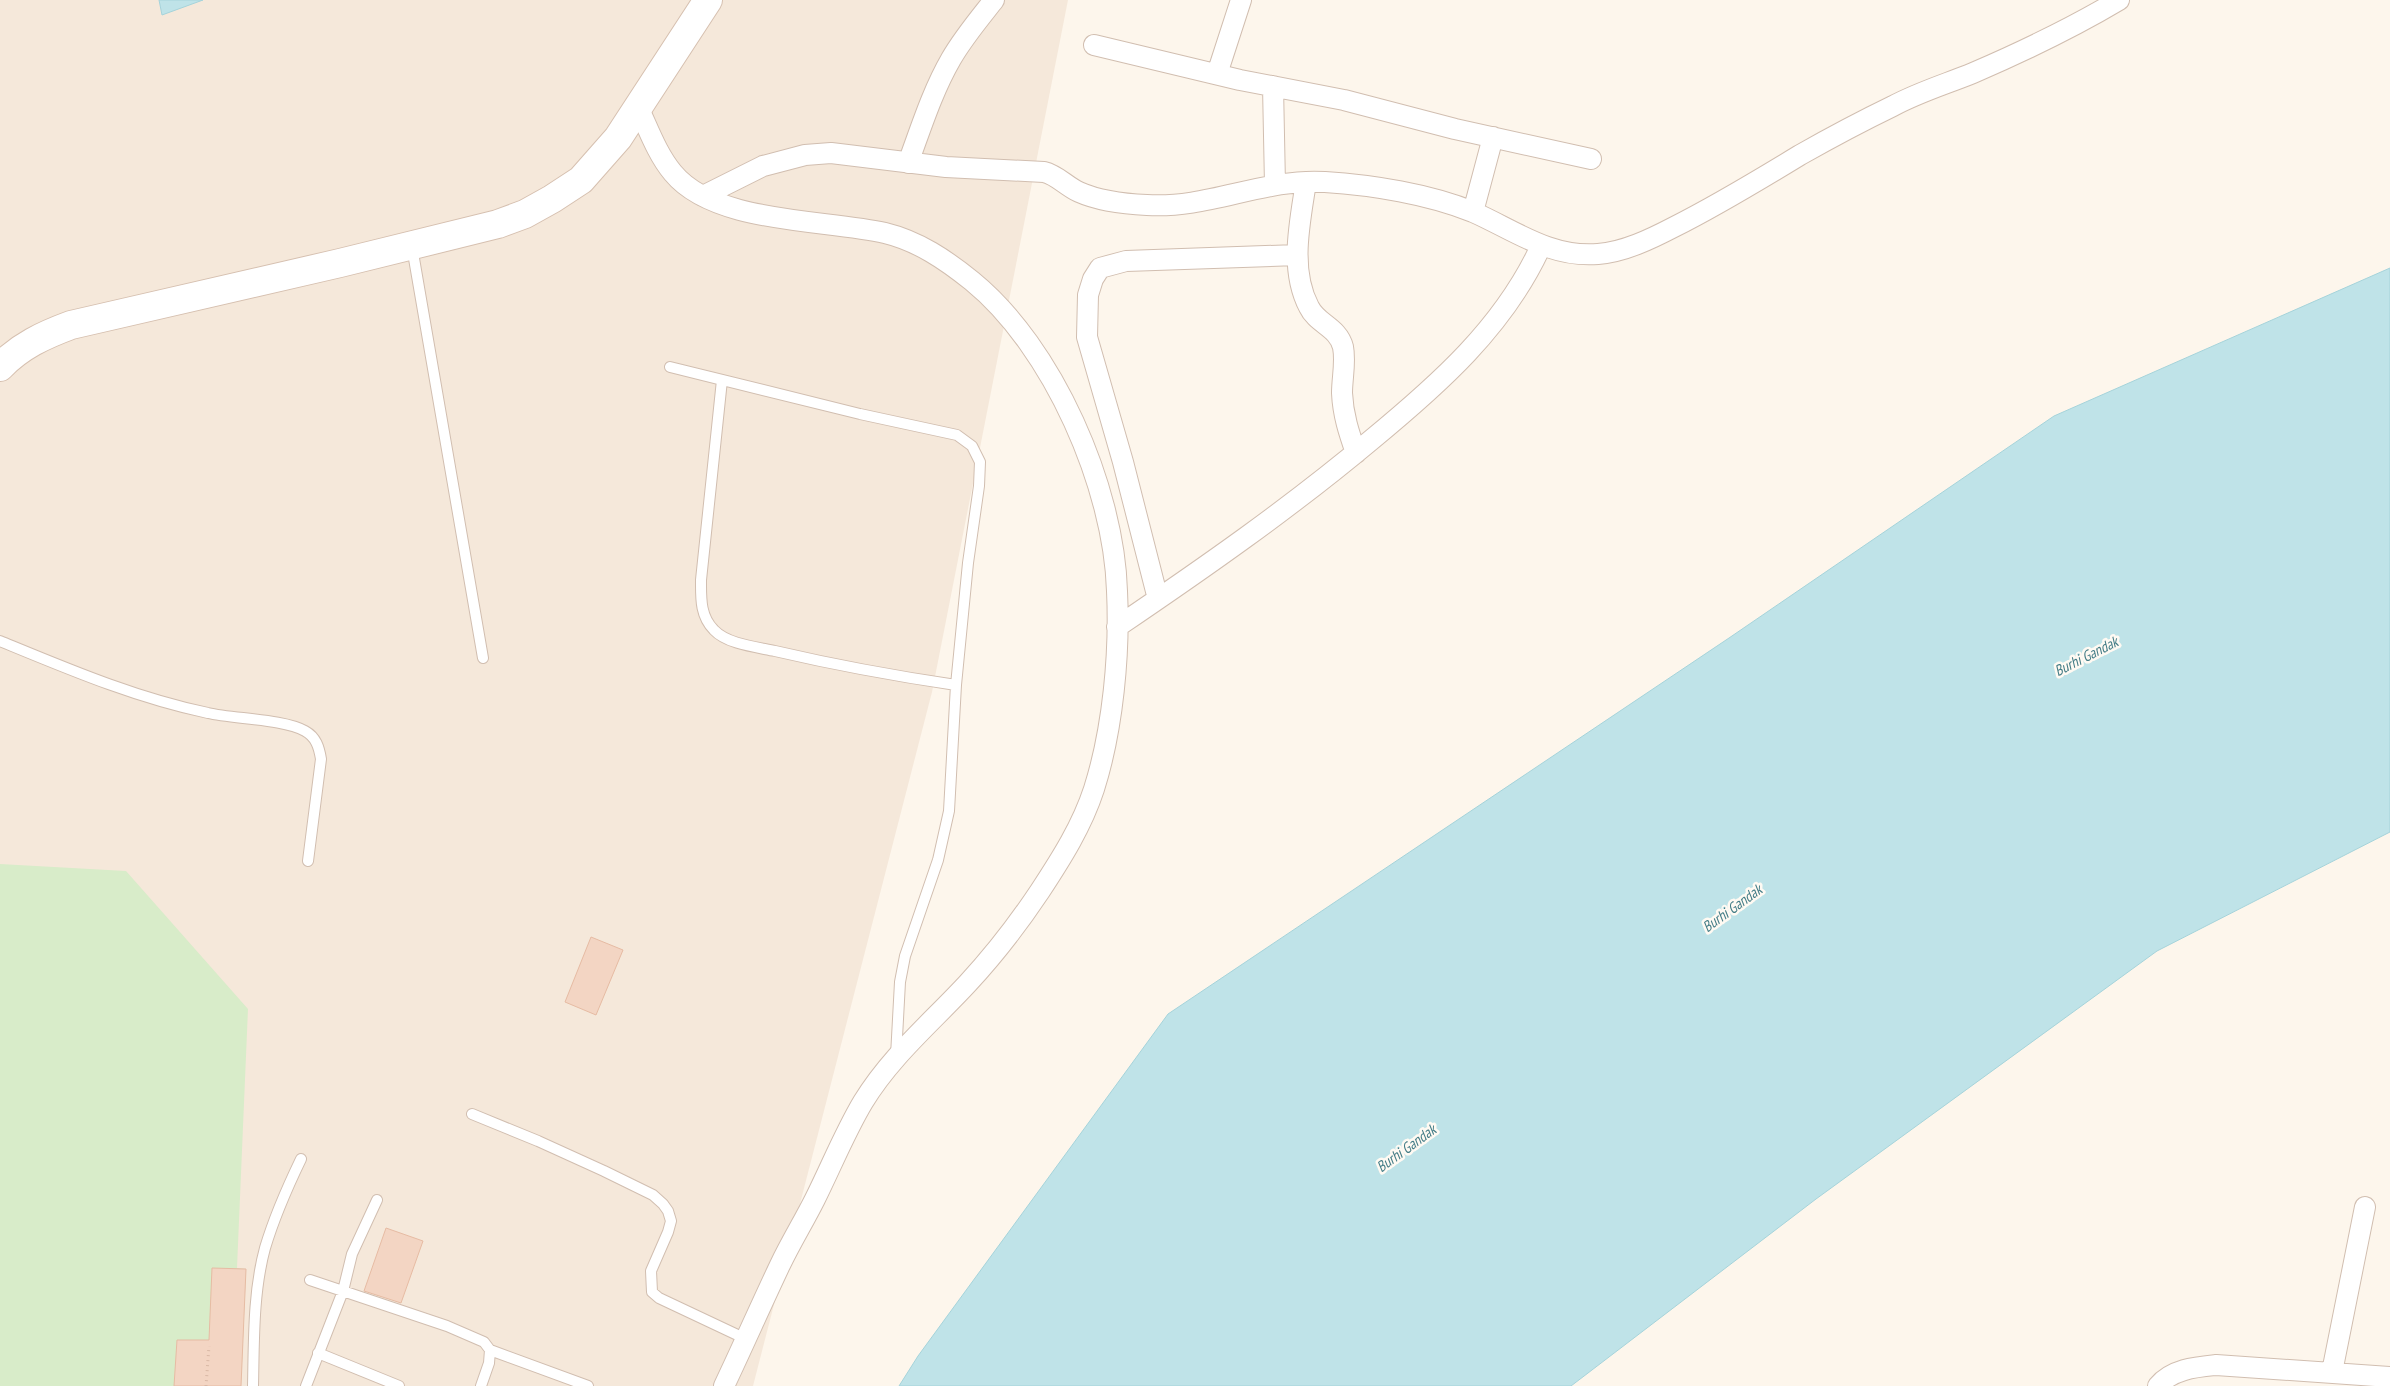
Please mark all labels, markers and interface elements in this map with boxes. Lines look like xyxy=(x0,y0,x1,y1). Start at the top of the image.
water label: Burhi Gandak xyxy=(2051,631,2123,680)
water label: Burhi Gandak xyxy=(1698,879,1767,936)
water label: Burhi Gandak xyxy=(1372,1119,1441,1176)

